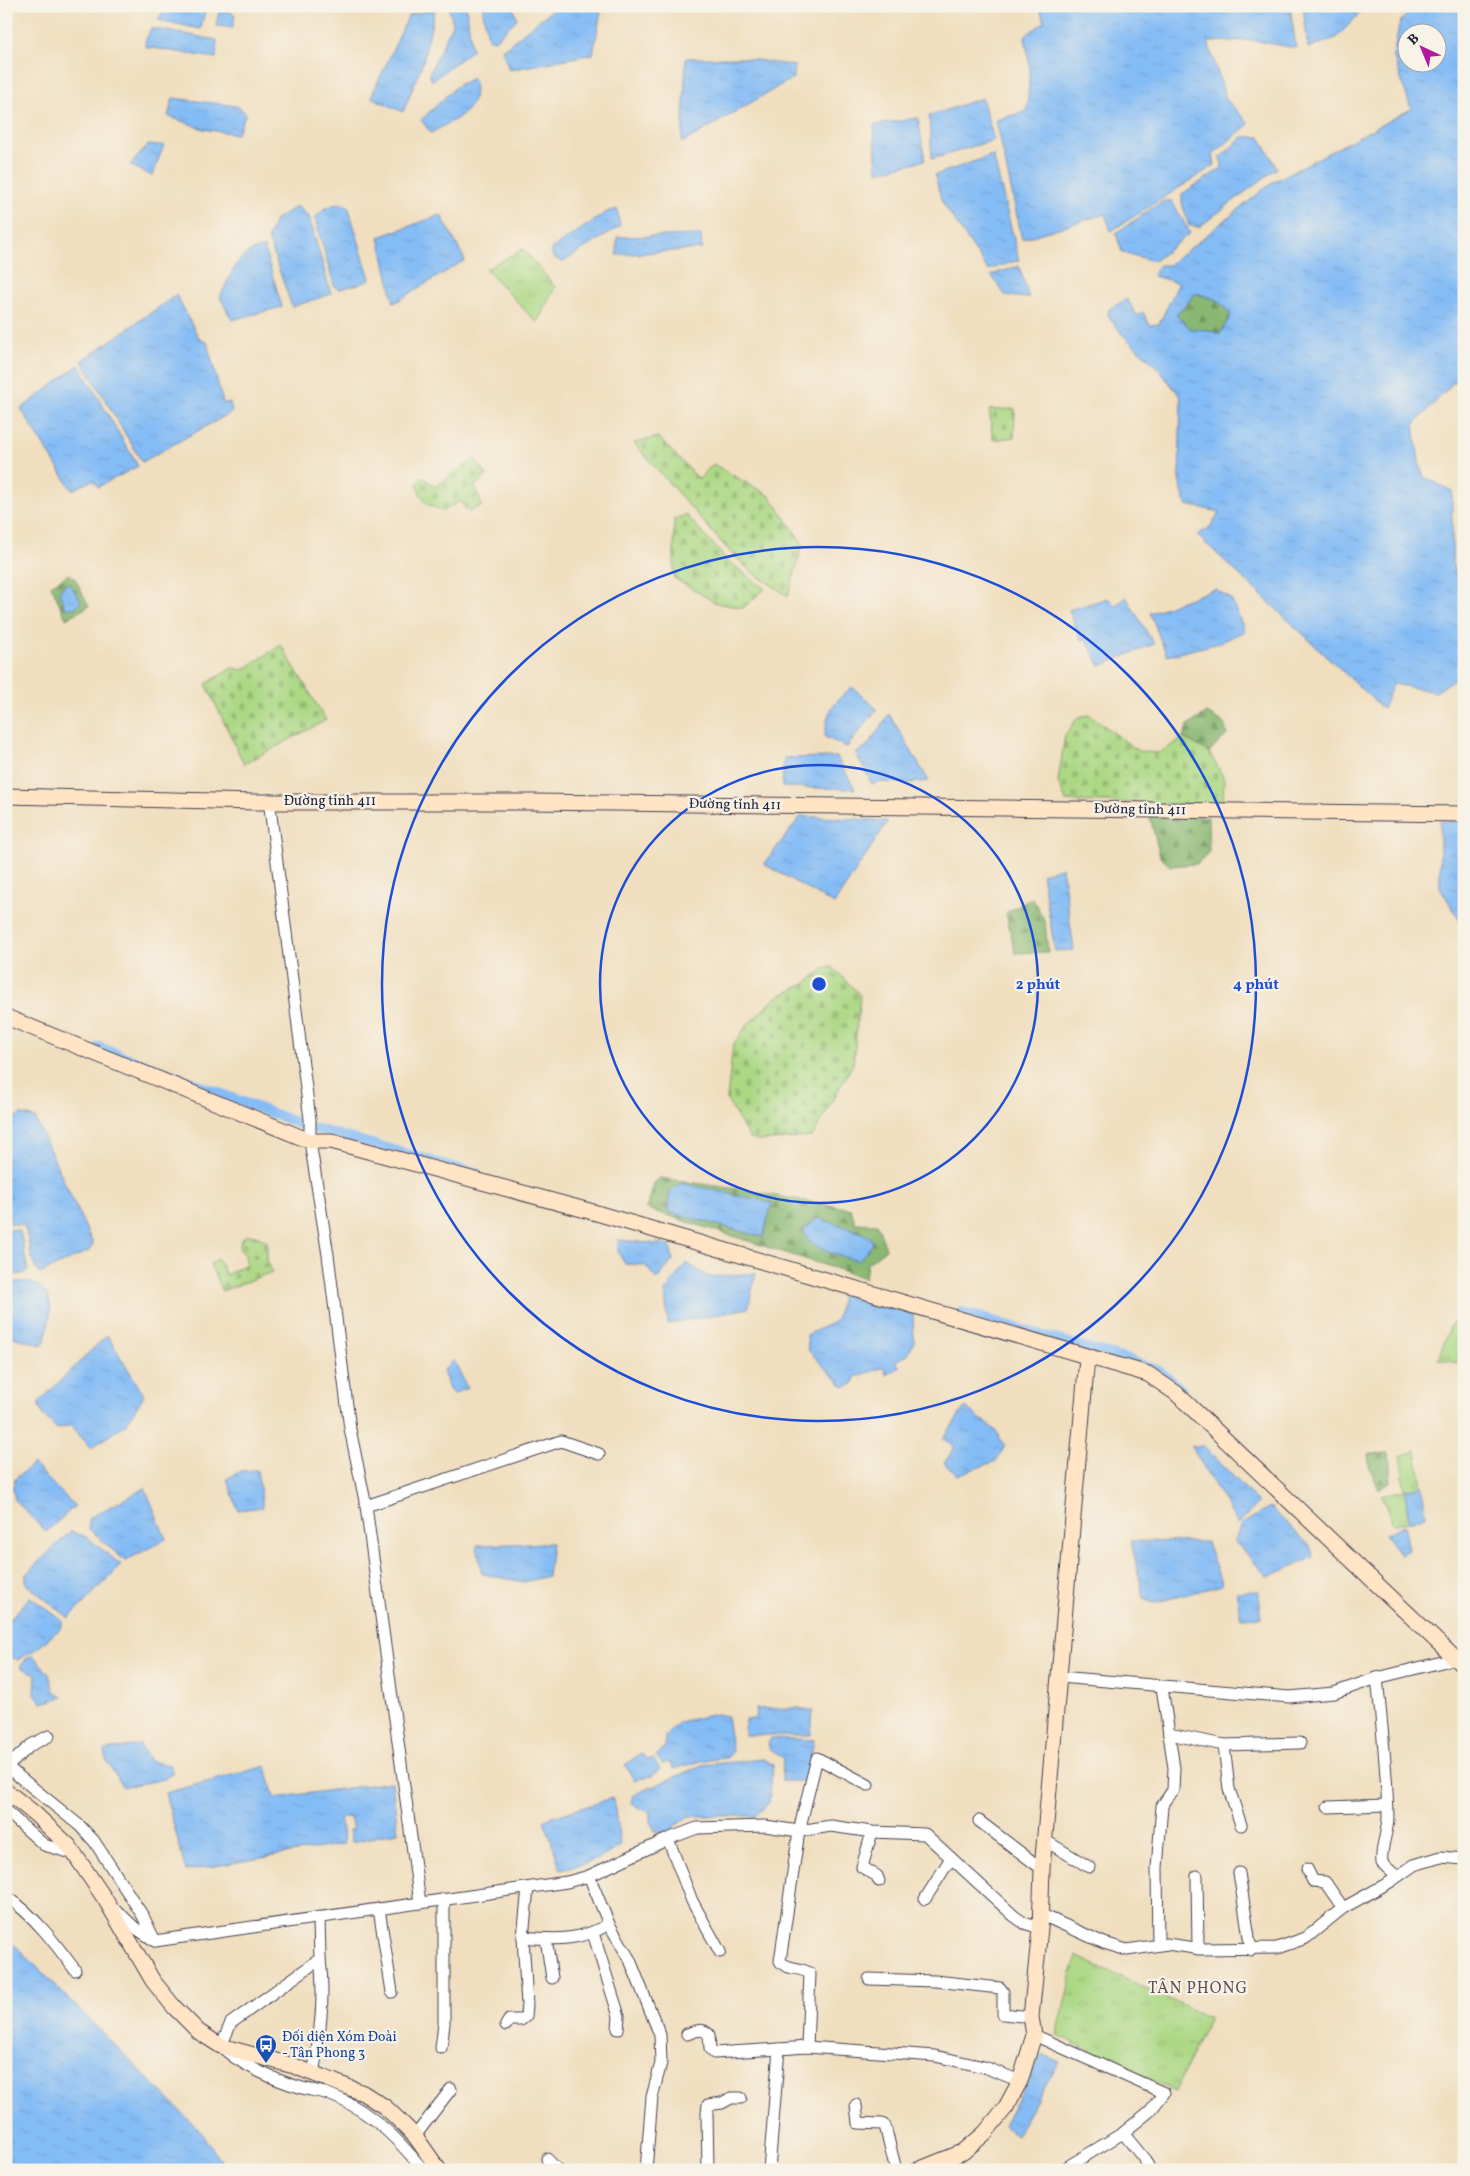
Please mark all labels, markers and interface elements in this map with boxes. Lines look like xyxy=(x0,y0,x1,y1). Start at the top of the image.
north arrow xyxy=(1398,22,1448,72)
text: B xyxy=(1404,30,1424,50)
street label: Đường tỉnh 411 xyxy=(284,792,376,811)
street label: Đường tỉnh 411 xyxy=(689,795,781,815)
street label: Đường tỉnh 411 xyxy=(1094,800,1186,820)
centre of rings xyxy=(810,975,828,993)
text: 2 phút xyxy=(1016,975,1061,996)
text: 4 phút xyxy=(1233,975,1279,996)
district label: TÂN PHONG xyxy=(1148,1977,1248,2000)
place label: Đối diện Xóm Đoài - Tân Phong 3 xyxy=(282,2028,397,2063)
bus stop icon: Đối diện Xóm Đoài - Tân Phong 3 xyxy=(254,2033,278,2064)

